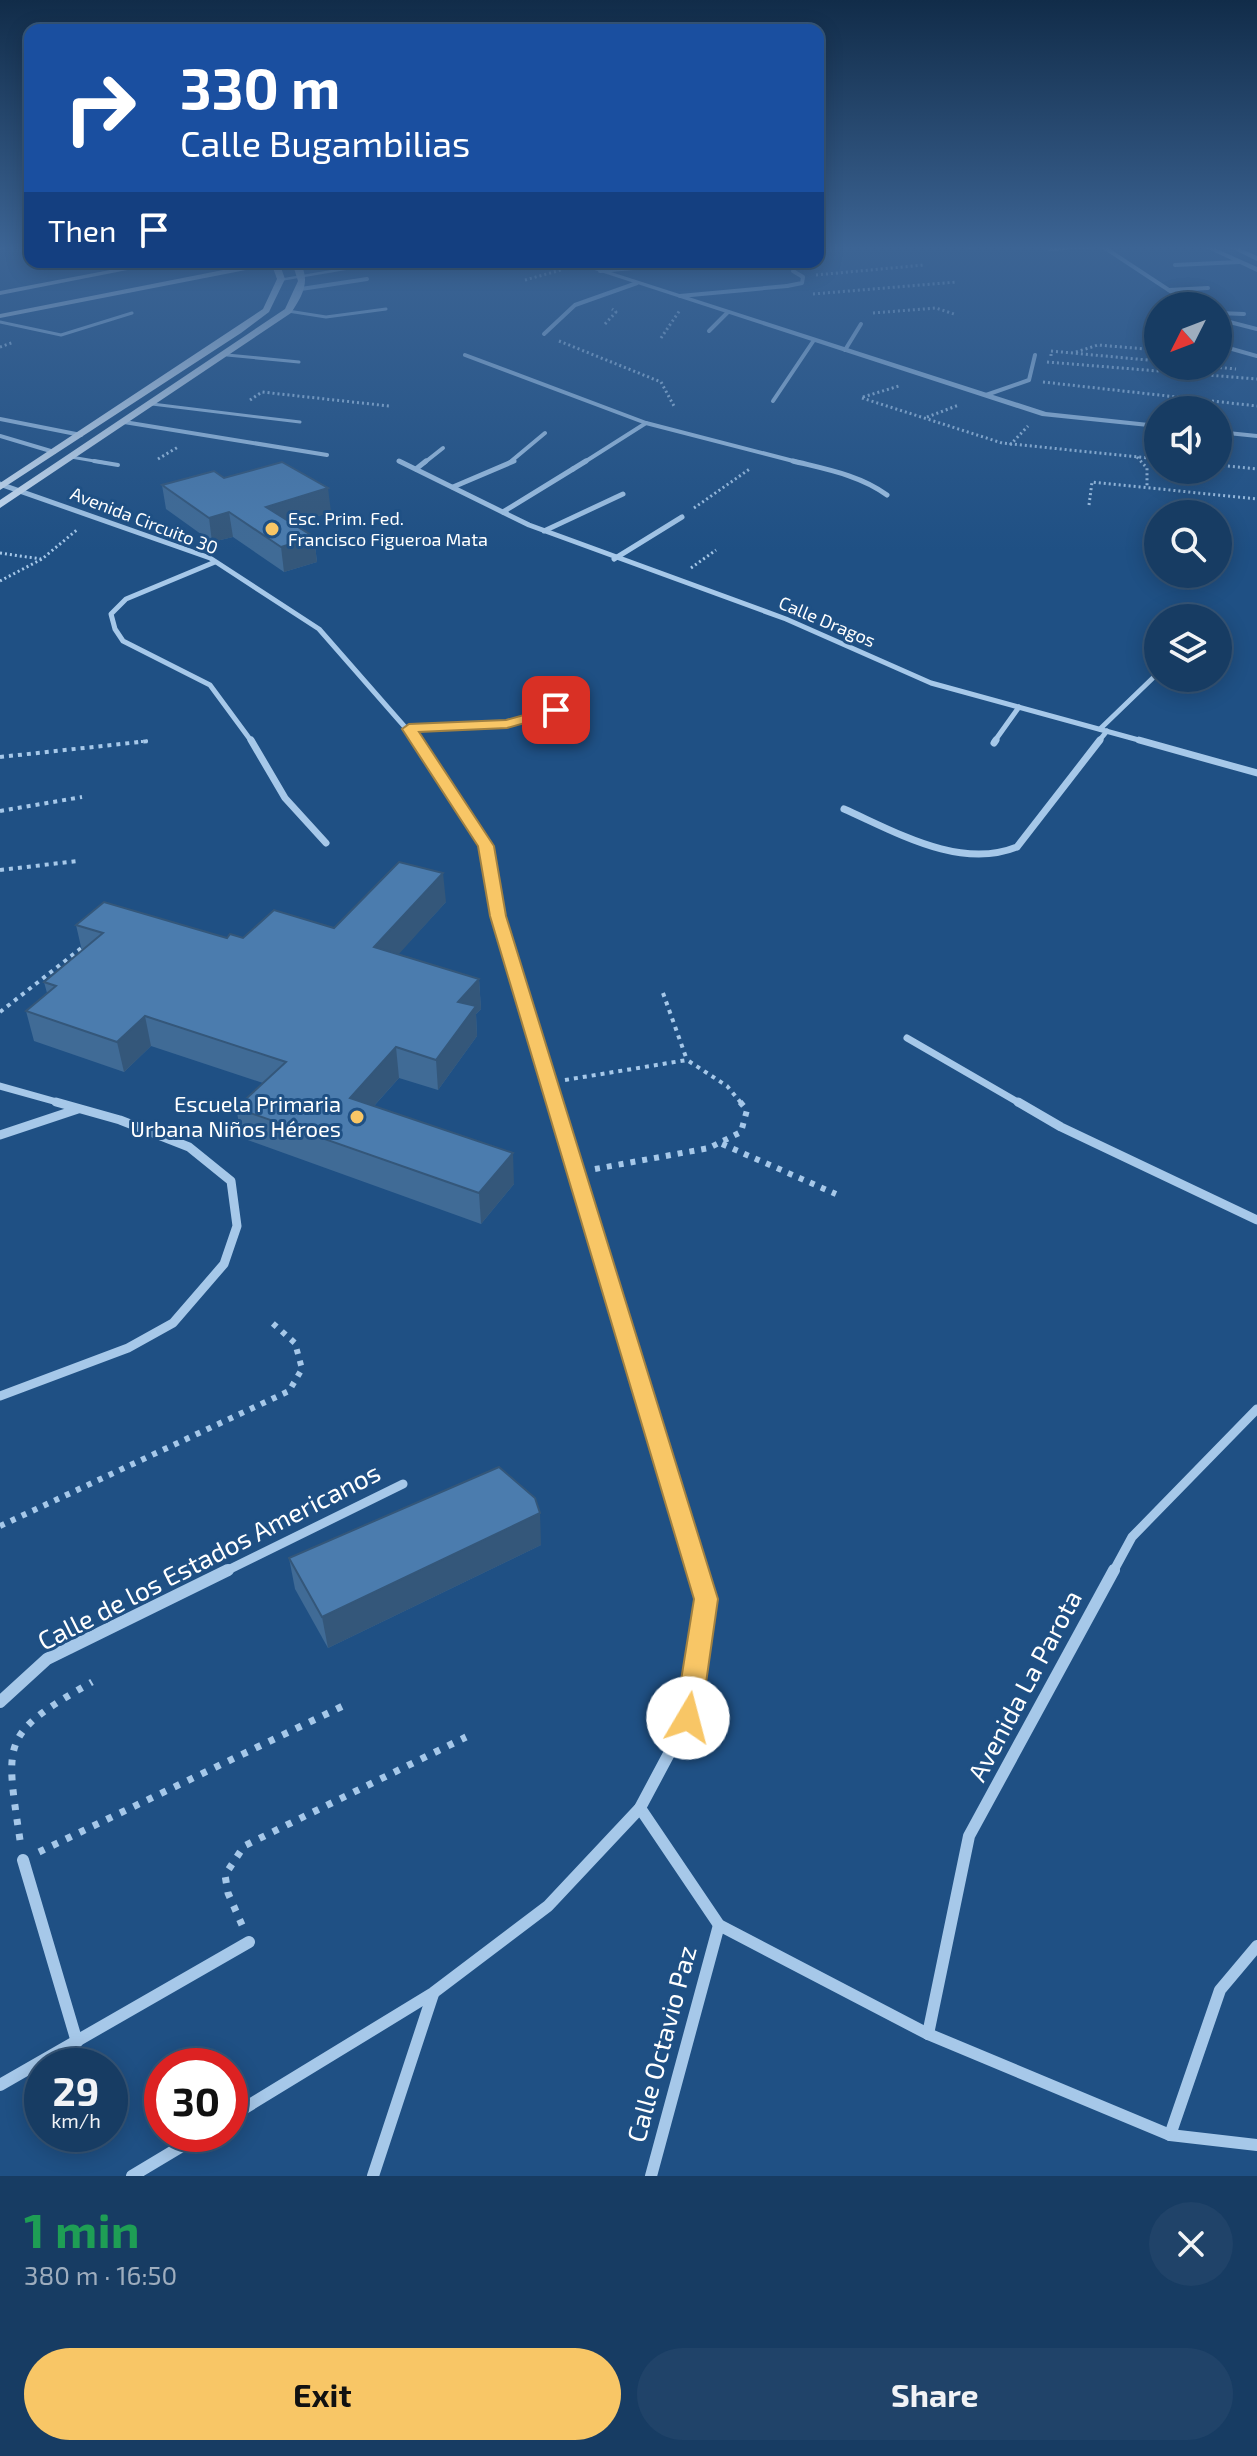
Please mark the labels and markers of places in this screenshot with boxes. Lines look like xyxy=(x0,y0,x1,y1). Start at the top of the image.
place label: Esc. Prim. Fed. Francisco Figueroa Mata xyxy=(288,507,488,550)
marker: Esc. Prim. Fed. Francisco Figueroa Mata xyxy=(263,520,281,538)
pin xyxy=(522,676,590,744)
place label: Escuela Primaria Urbana Niños Héroes xyxy=(130,1090,341,1141)
marker: Escuela Primaria Urbana Niños Héroes xyxy=(348,1108,366,1126)

